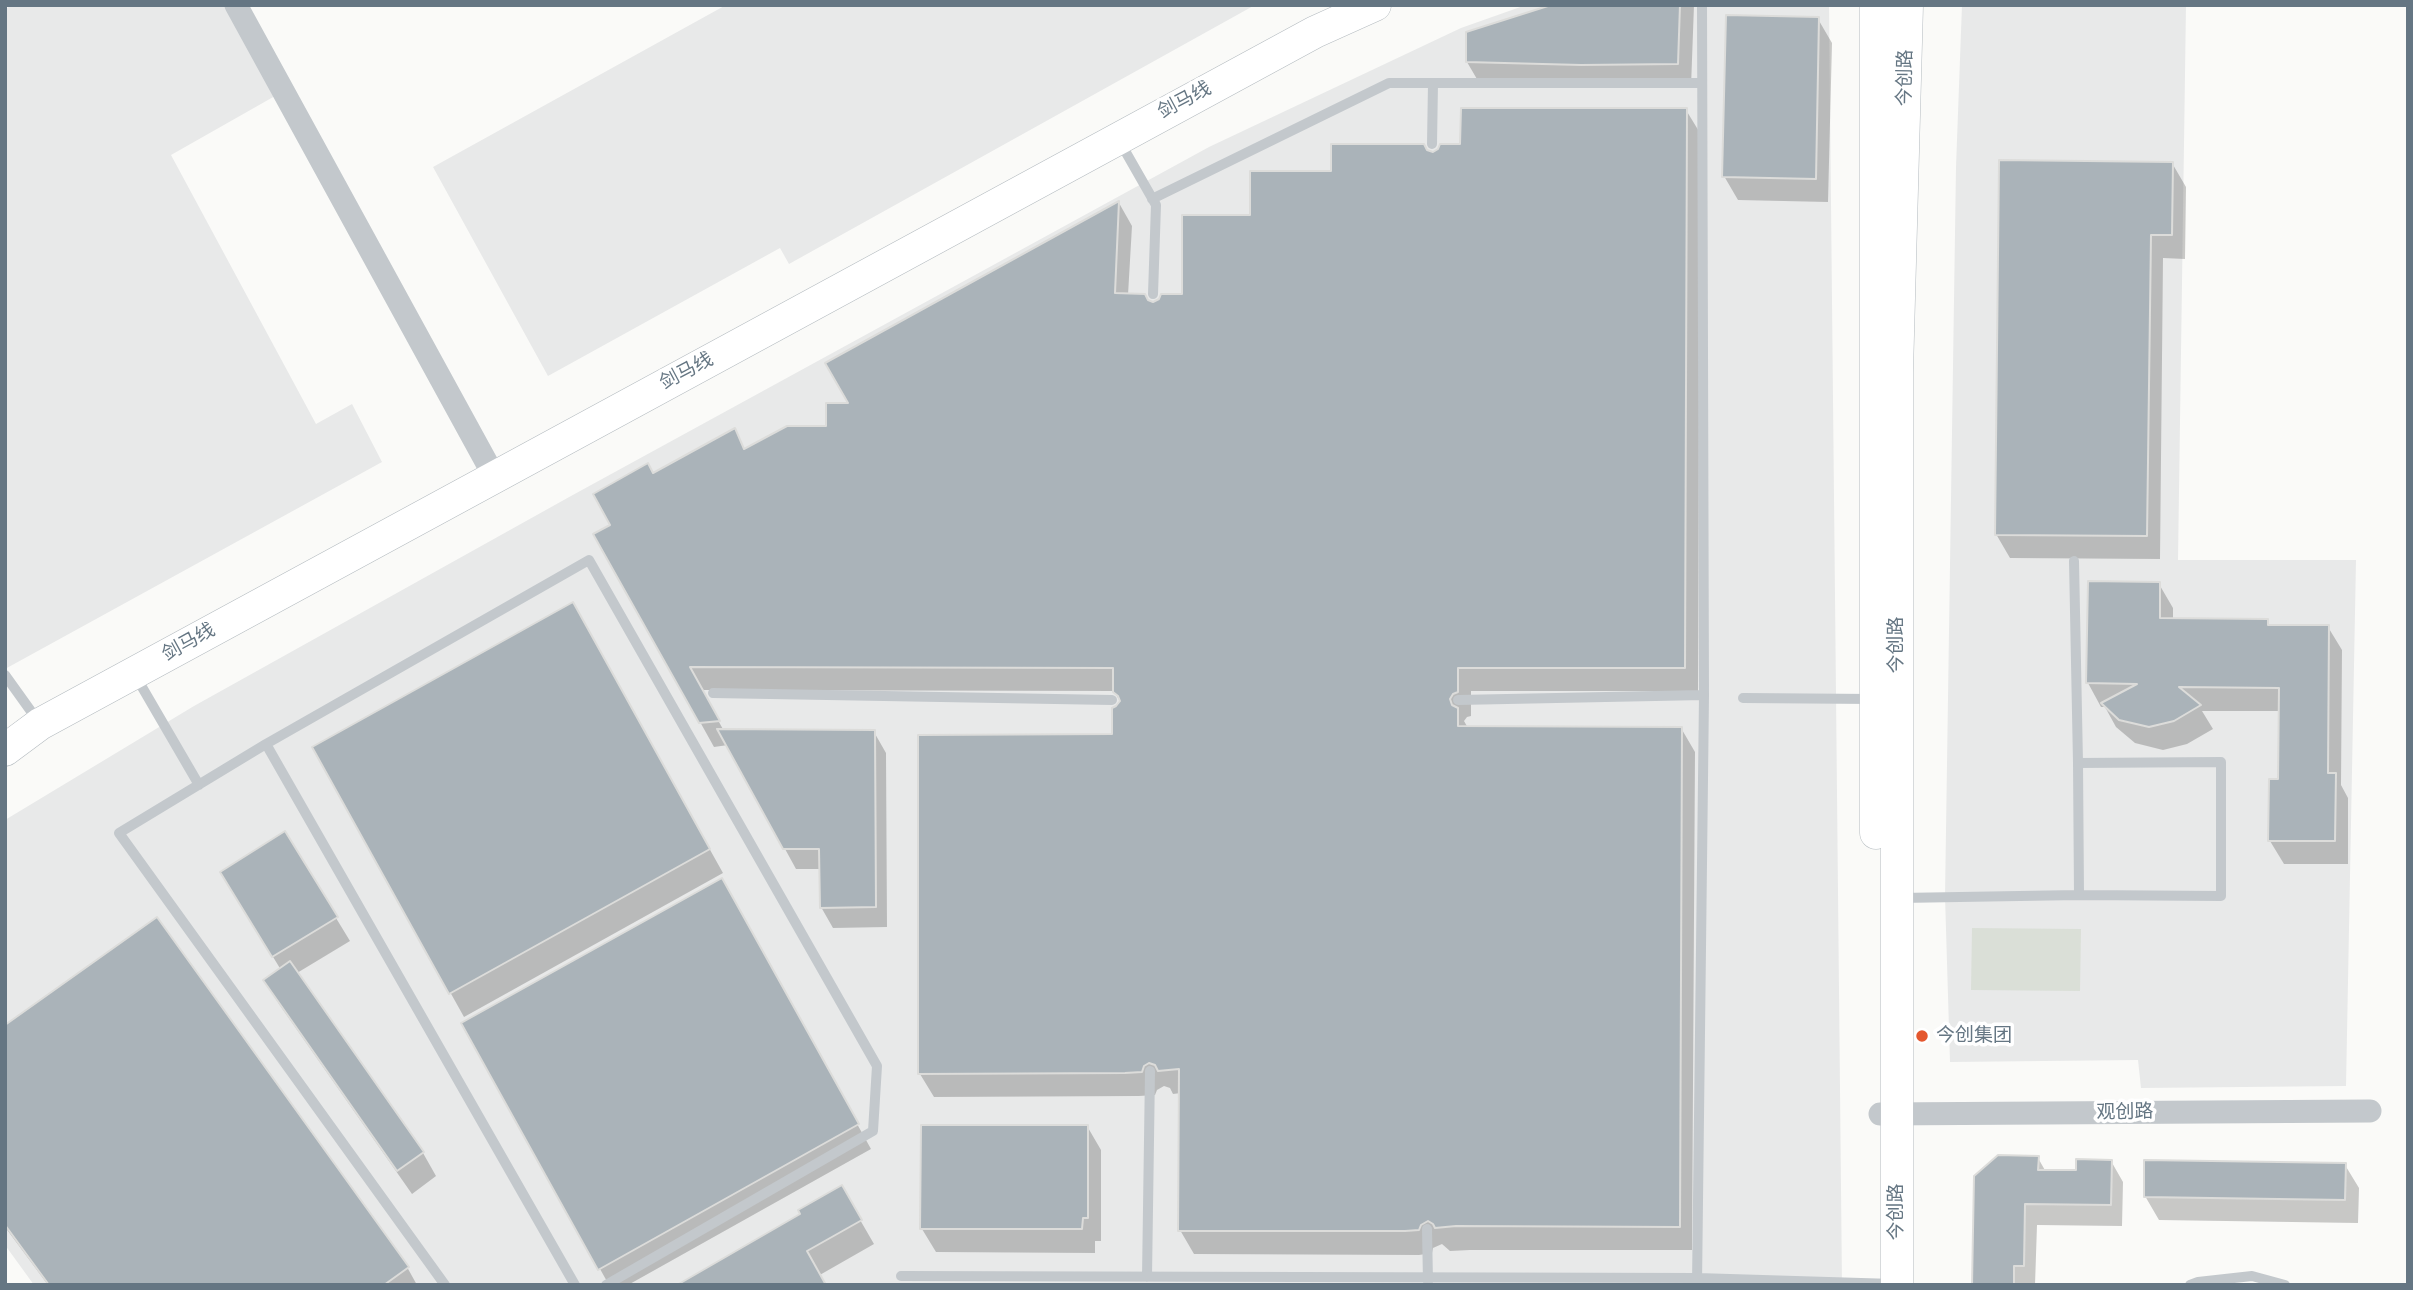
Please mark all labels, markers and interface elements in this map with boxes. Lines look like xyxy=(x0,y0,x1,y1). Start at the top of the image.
street label: 今创路 xyxy=(1894,49,1918,107)
street label: 剑马线 xyxy=(1154,78,1216,124)
street label: 剑马线 xyxy=(656,349,718,395)
street label: 今创路 xyxy=(1886,617,1908,673)
street label: 剑马线 xyxy=(159,619,219,667)
place label: 今创集团 xyxy=(1936,1025,2012,1047)
marker: 今创集团 xyxy=(1914,1028,1930,1044)
street label: 观创路 xyxy=(2096,1101,2154,1125)
street label: 今创路 xyxy=(1886,1184,1908,1240)

